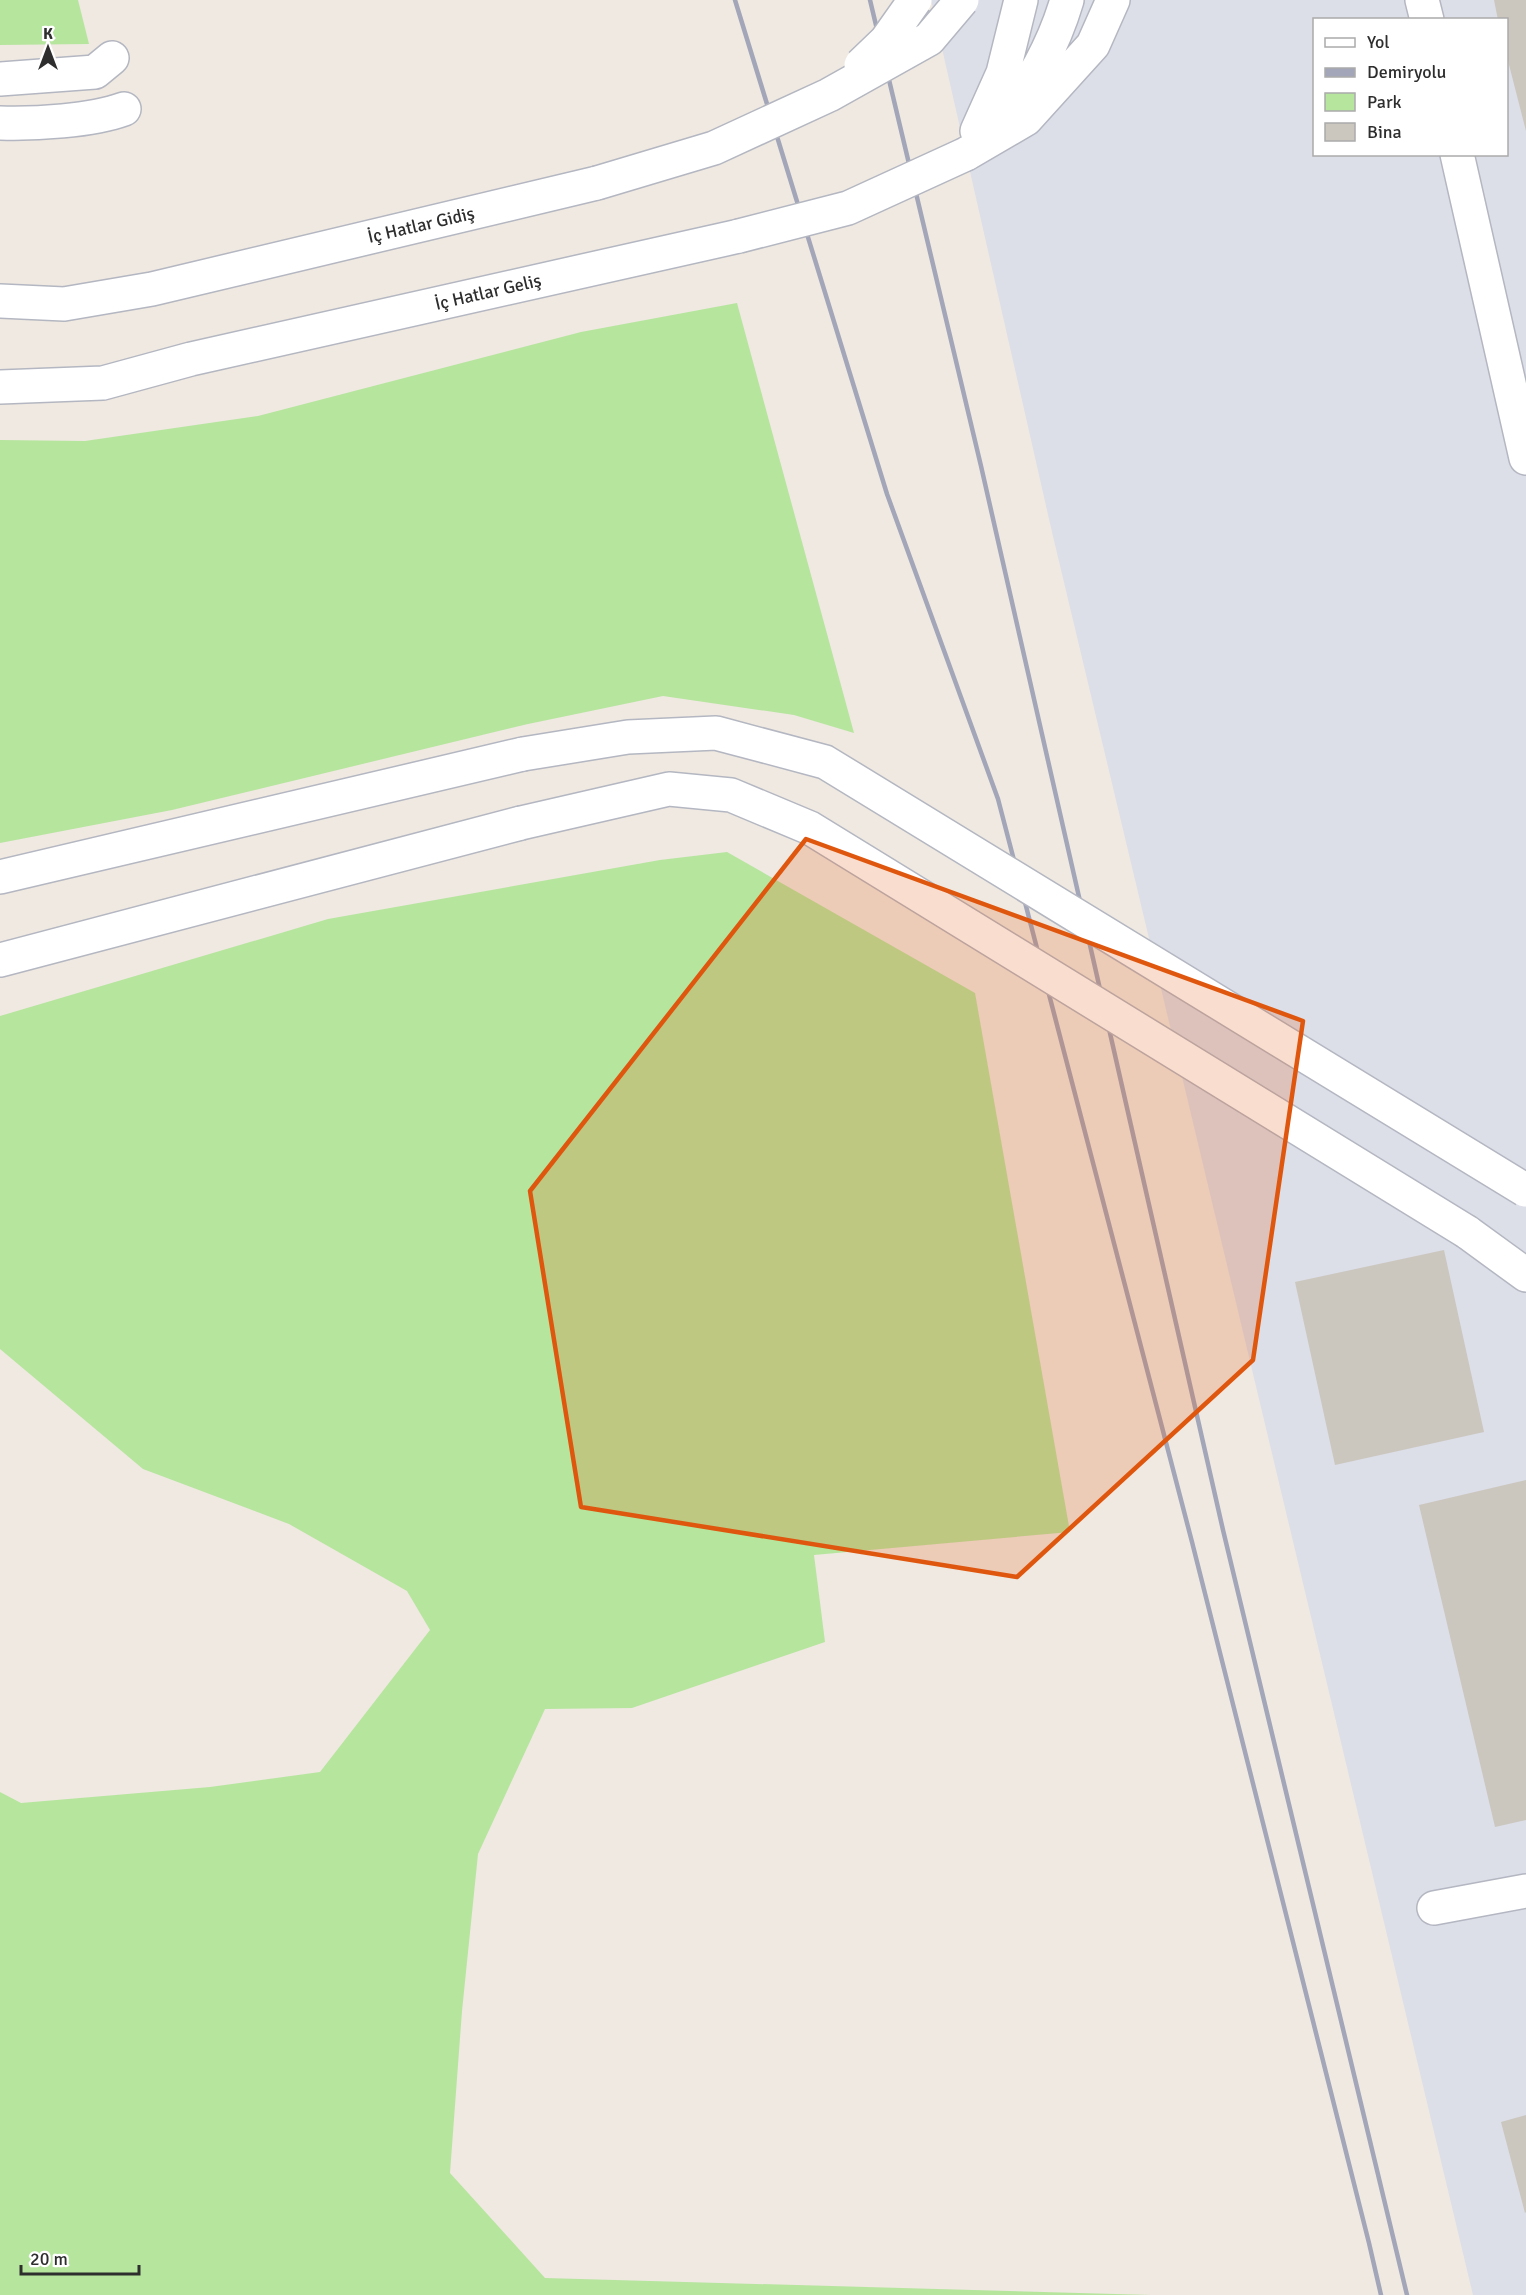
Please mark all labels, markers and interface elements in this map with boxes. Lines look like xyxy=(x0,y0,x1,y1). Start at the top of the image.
north arrow xyxy=(18,18,78,78)
legend xyxy=(1313,18,1508,156)
text: K xyxy=(43,24,53,44)
text: Yol xyxy=(1367,31,1390,53)
text: Demiryolu xyxy=(1367,61,1446,83)
text: Park xyxy=(1367,91,1402,113)
text: Bina xyxy=(1367,121,1402,143)
street label: İç Hatlar Gidiş xyxy=(366,202,477,248)
street label: İç Hatlar Geliş xyxy=(433,269,544,315)
scale bar xyxy=(21,2238,140,2276)
text: 20 m xyxy=(30,2248,68,2270)

